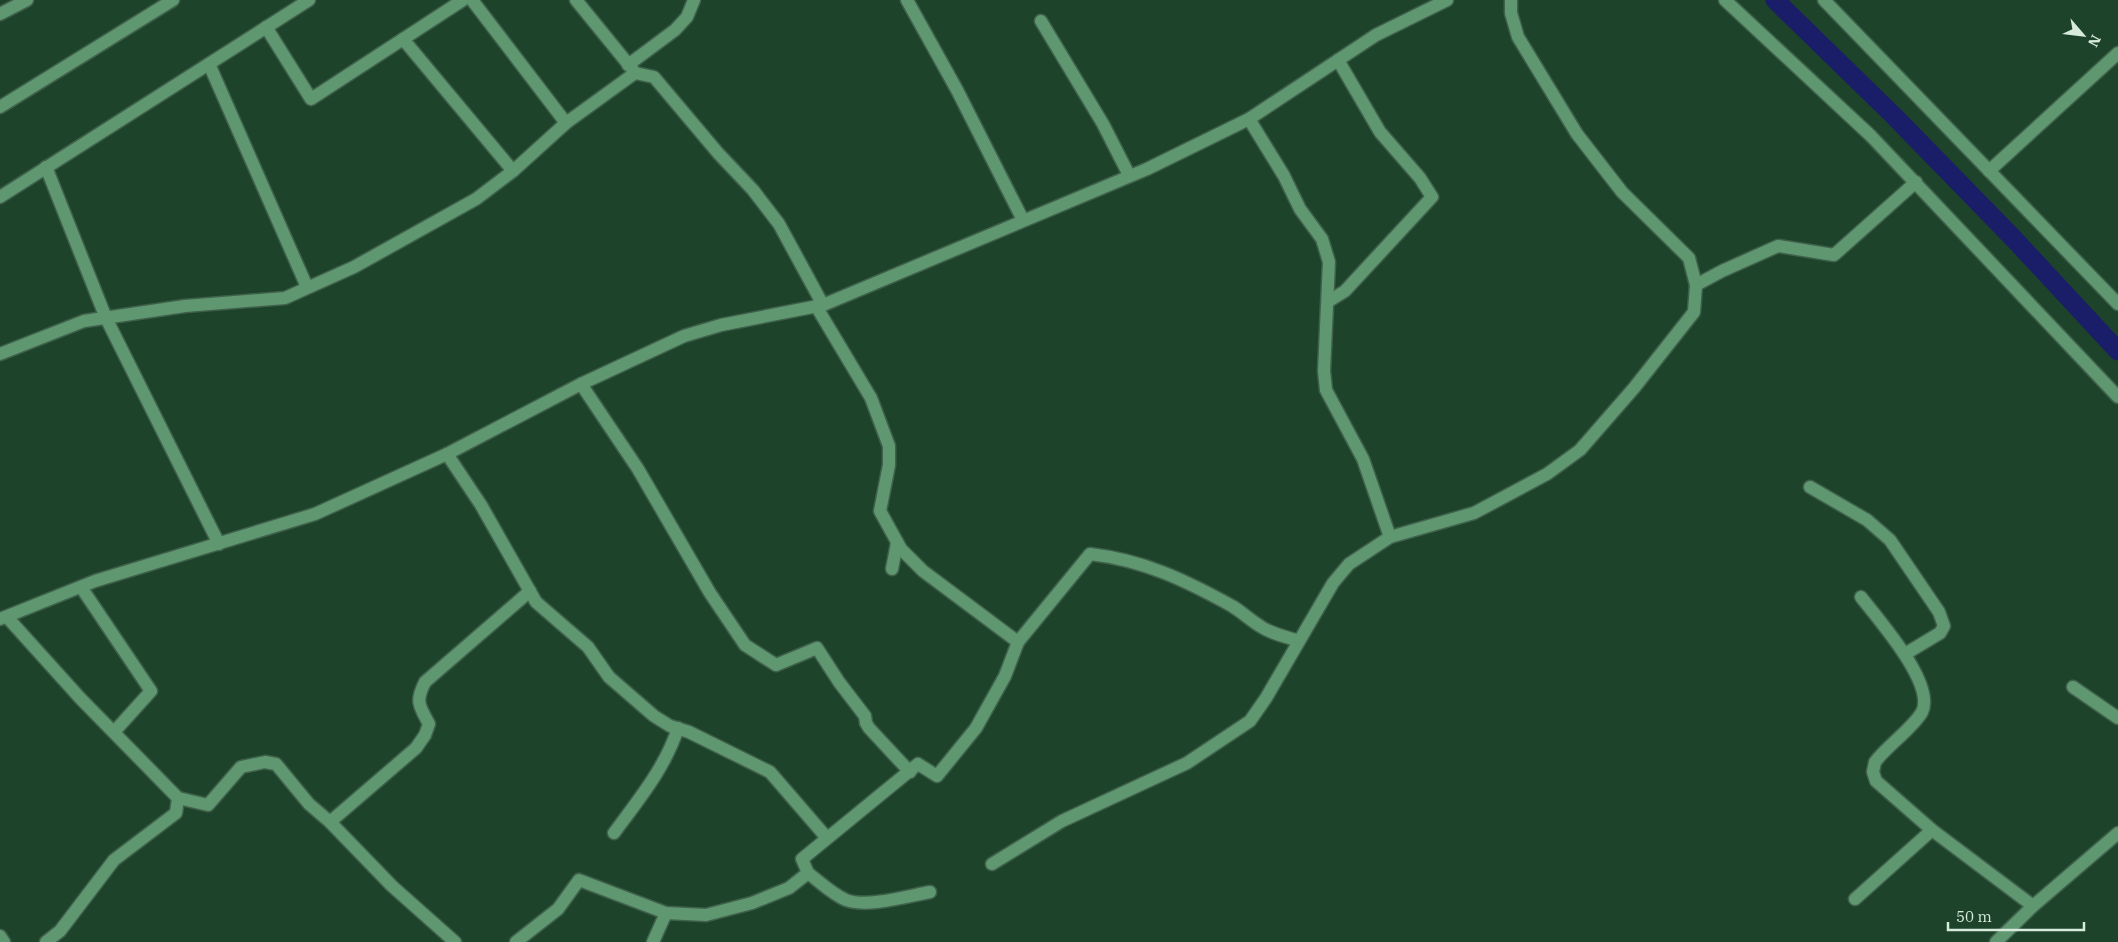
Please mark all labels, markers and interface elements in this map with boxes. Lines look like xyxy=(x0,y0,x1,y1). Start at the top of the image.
north arrow xyxy=(2058,10,2108,60)
text: N xyxy=(2084,32,2105,50)
scale bar xyxy=(1948,900,2084,932)
text: 50 m xyxy=(1956,907,1992,926)

